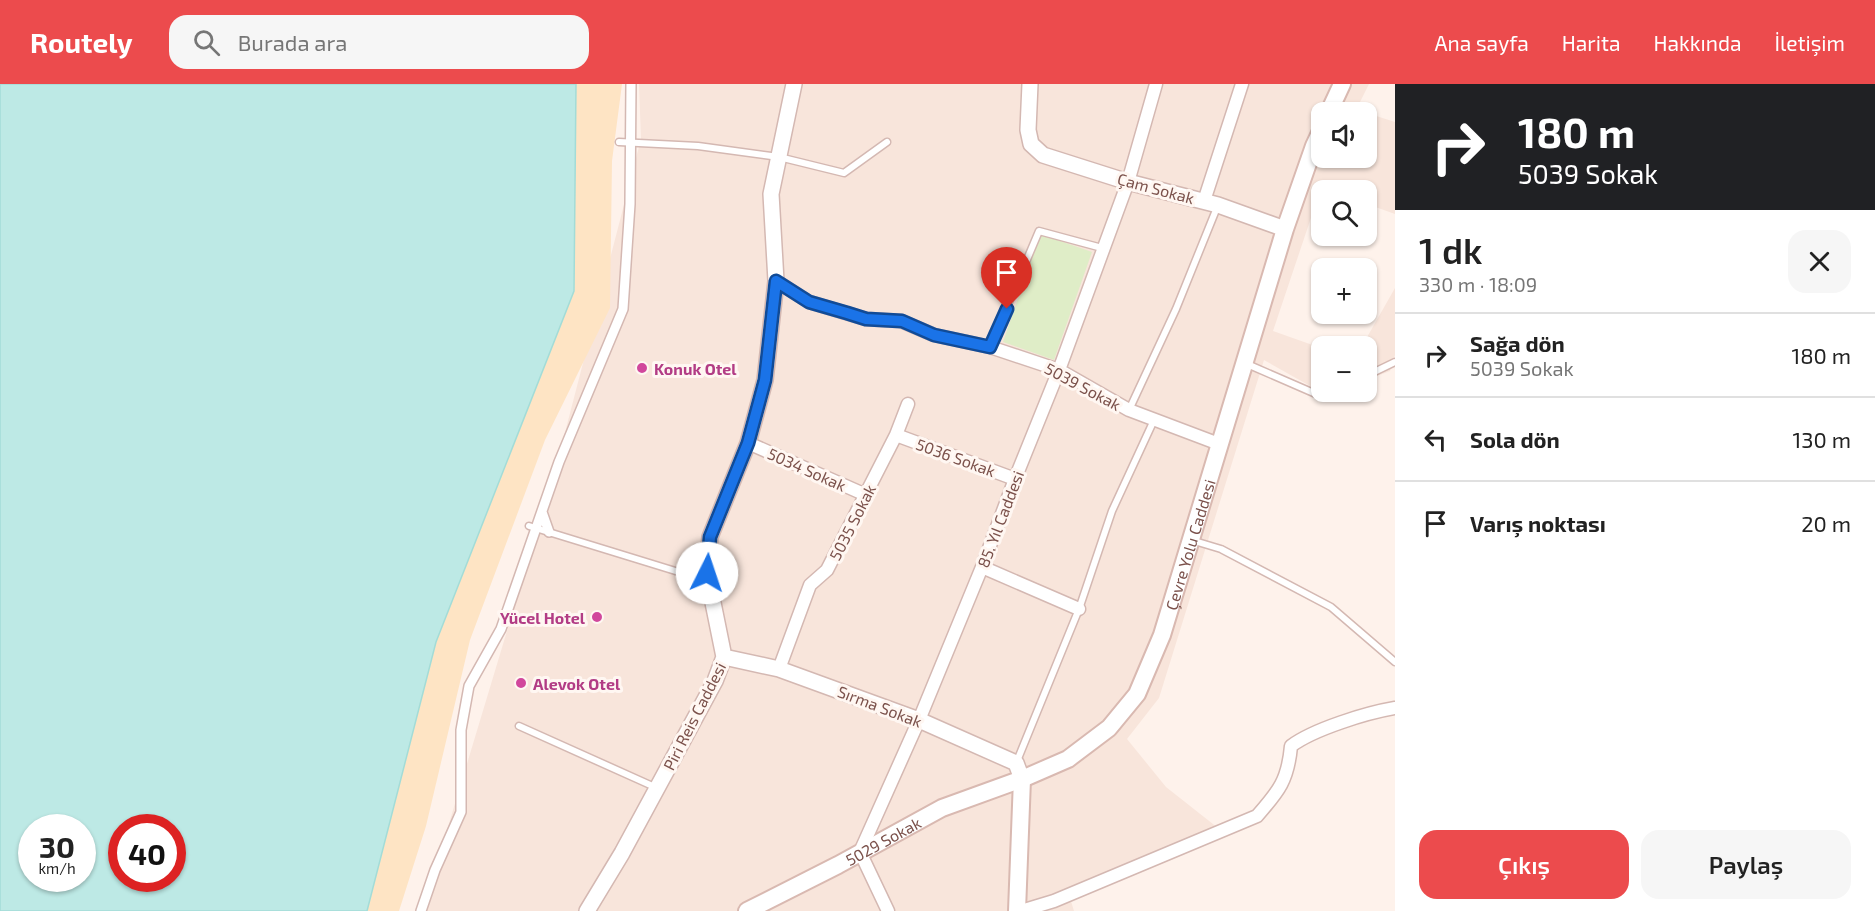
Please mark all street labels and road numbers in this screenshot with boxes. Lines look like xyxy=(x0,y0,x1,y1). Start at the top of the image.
street label: Çam Sokak xyxy=(1115,169,1196,208)
street label: 5039 Sokak xyxy=(1042,358,1124,414)
street label: 5036 Sokak xyxy=(914,434,998,480)
street label: 5034 Sokak xyxy=(765,443,849,495)
street label: 85. Yıl Caddesi xyxy=(973,468,1027,570)
street label: Çevre Yolu Caddesi xyxy=(1161,477,1218,612)
street label: 5035 Sokak xyxy=(825,481,879,563)
street label: Piri Reis Caddesi xyxy=(659,659,729,773)
street label: Sırma Sokak xyxy=(835,681,925,731)
street label: 5029 Sokak xyxy=(842,812,924,869)

